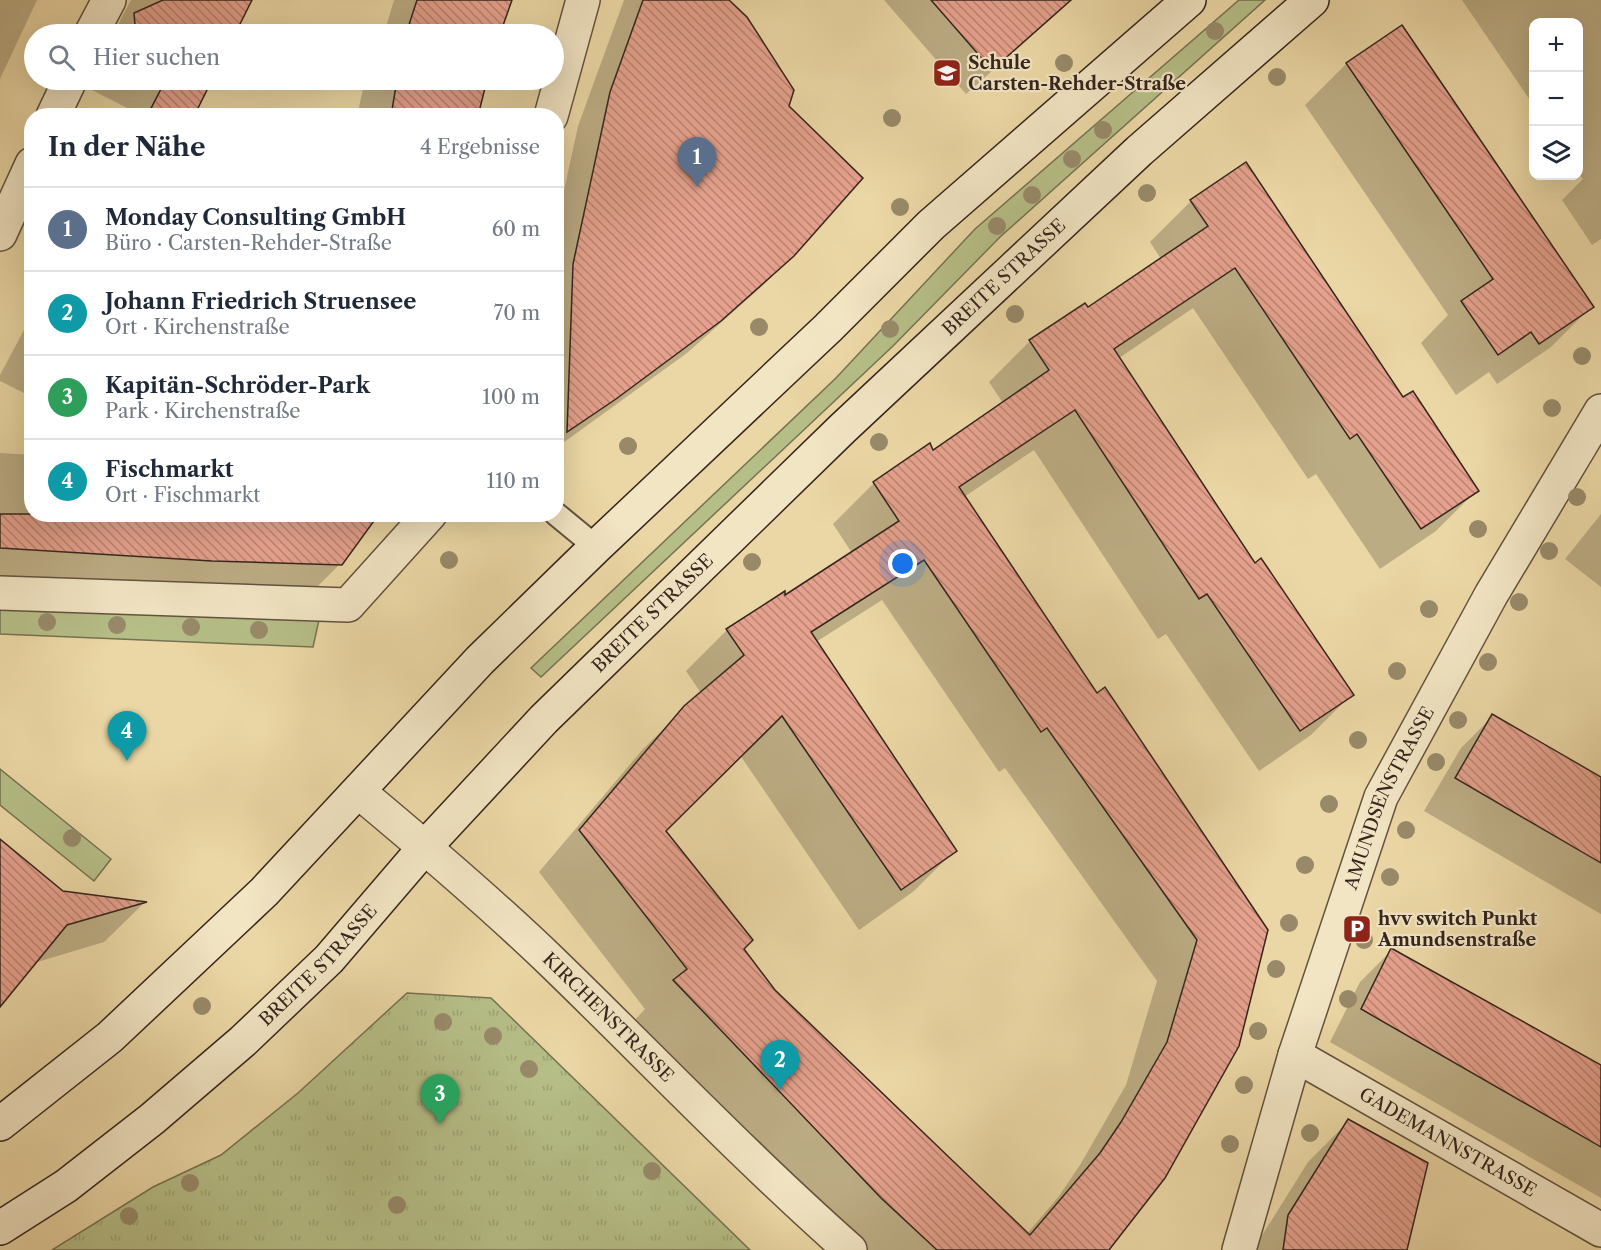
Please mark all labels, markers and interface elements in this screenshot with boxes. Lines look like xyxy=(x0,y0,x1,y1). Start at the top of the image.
map controls xyxy=(1529,18,1583,180)
button: + xyxy=(1529,18,1583,72)
search box xyxy=(24,24,564,90)
icon: search xyxy=(45,41,78,74)
text: Hier suchen xyxy=(93,44,220,71)
place label: Schule Carsten-Rehder-Straße xyxy=(968,52,1186,95)
school or university icon: Schule Carsten-Rehder-Straße xyxy=(931,57,963,89)
button: − xyxy=(1529,72,1583,126)
button: layers xyxy=(1529,126,1583,180)
text: In der Nähe xyxy=(48,131,205,163)
text: 4 Ergebnisse xyxy=(420,135,540,159)
pin: 1 xyxy=(678,138,716,187)
text: Monday Consulting GmbH xyxy=(105,204,406,231)
street label: BREITE STRASSE xyxy=(938,214,1070,340)
text: 1 xyxy=(63,217,72,241)
text: 60 m xyxy=(492,217,540,241)
text: Büro · Carsten-Rehder-Straße xyxy=(105,231,392,255)
text: Johann Friedrich Struensee xyxy=(105,288,416,315)
text: 2 xyxy=(62,301,73,325)
text: 70 m xyxy=(494,301,540,325)
text: Ort · Kirchenstraße xyxy=(105,315,290,339)
text: Kapitän-Schröder-Park xyxy=(105,372,370,399)
text: 3 xyxy=(62,385,73,409)
text: 100 m xyxy=(482,385,540,409)
text: Park · Kirchenstraße xyxy=(105,399,301,423)
text: Fischmarkt xyxy=(105,456,234,483)
text: 4 xyxy=(62,469,73,493)
text: 110 m xyxy=(487,469,540,493)
text: Ort · Fischmarkt xyxy=(105,483,260,507)
street label: BREITE STRASSE xyxy=(588,549,718,677)
your location xyxy=(888,549,917,578)
street label: AMUNDSENSTRASSE xyxy=(1340,703,1439,893)
pin: 4 xyxy=(108,712,146,761)
street label: BREITE STRASSE xyxy=(255,900,382,1031)
place label: hvv switch Punkt Amundsenstraße xyxy=(1377,908,1538,951)
parking icon: hvv switch Punkt Amundsenstraße xyxy=(1341,913,1373,945)
street label: KIRCHENSTRASSE xyxy=(538,948,678,1087)
pin: 2 xyxy=(760,1040,800,1090)
pin: 3 xyxy=(420,1074,460,1124)
street label: GADEMANNSTRASSE xyxy=(1355,1083,1540,1202)

